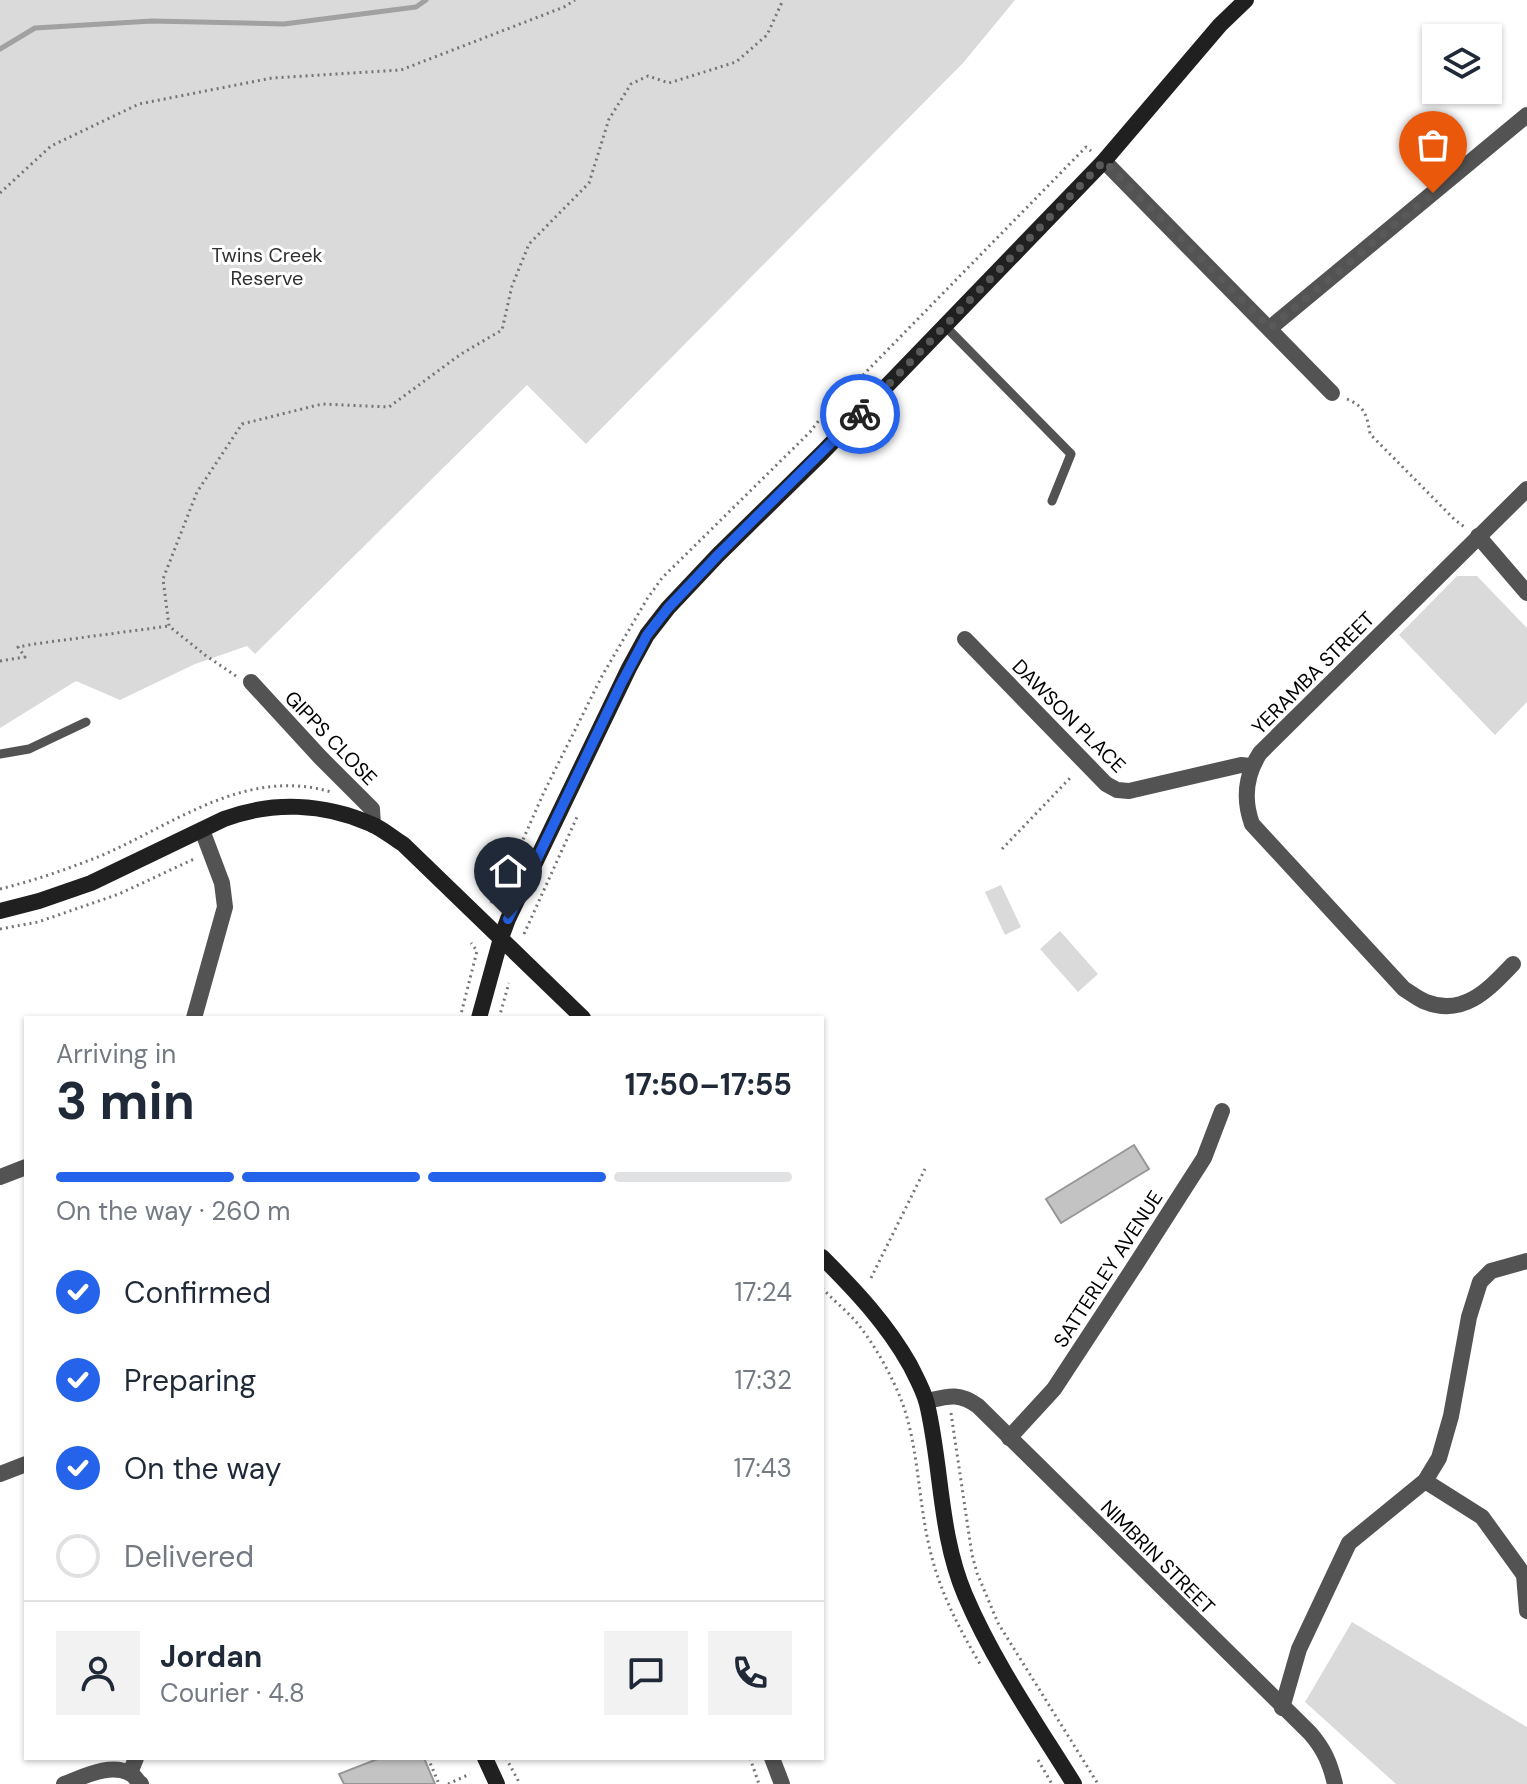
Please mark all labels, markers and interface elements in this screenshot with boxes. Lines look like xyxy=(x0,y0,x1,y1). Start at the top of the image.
map controls xyxy=(1422,24,1502,104)
button: layers xyxy=(1422,24,1502,104)
pin xyxy=(1399,111,1467,193)
icon: bag xyxy=(1411,123,1455,167)
park label: Twins Creek Reserve xyxy=(211,242,323,291)
courier xyxy=(820,374,900,454)
icon: bike xyxy=(838,392,882,436)
street label: YERAMBA STREET xyxy=(1246,606,1380,740)
street label: DAWSON PLACE xyxy=(1007,654,1131,778)
street label: GIPPS CLOSE xyxy=(279,685,383,791)
pin xyxy=(474,837,542,919)
icon: home xyxy=(486,849,530,893)
text: Arriving in xyxy=(56,1037,176,1071)
text: 17:50–17:55 xyxy=(625,1065,792,1104)
text: 3 min xyxy=(56,1067,195,1135)
street label: SATTERLEY AVENUE xyxy=(1048,1186,1168,1352)
text: On the way · 260 m xyxy=(56,1194,291,1228)
icon: check xyxy=(56,1270,100,1314)
text: Confirmed xyxy=(124,1273,271,1312)
text: 17:24 xyxy=(734,1275,792,1309)
icon: check xyxy=(56,1358,100,1402)
text: Preparing xyxy=(124,1361,256,1400)
text: 17:32 xyxy=(734,1363,792,1397)
icon: check xyxy=(56,1446,100,1490)
text: On the way xyxy=(124,1449,281,1488)
text: 17:43 xyxy=(734,1451,792,1485)
street label: NIMBRIN STREET xyxy=(1095,1494,1221,1620)
text: Delivered xyxy=(124,1537,254,1576)
button: person xyxy=(56,1631,140,1715)
button: chat xyxy=(604,1631,688,1715)
button: phone xyxy=(708,1631,792,1715)
text: Jordan xyxy=(160,1637,262,1676)
text: Courier · 4.8 xyxy=(160,1676,305,1710)

